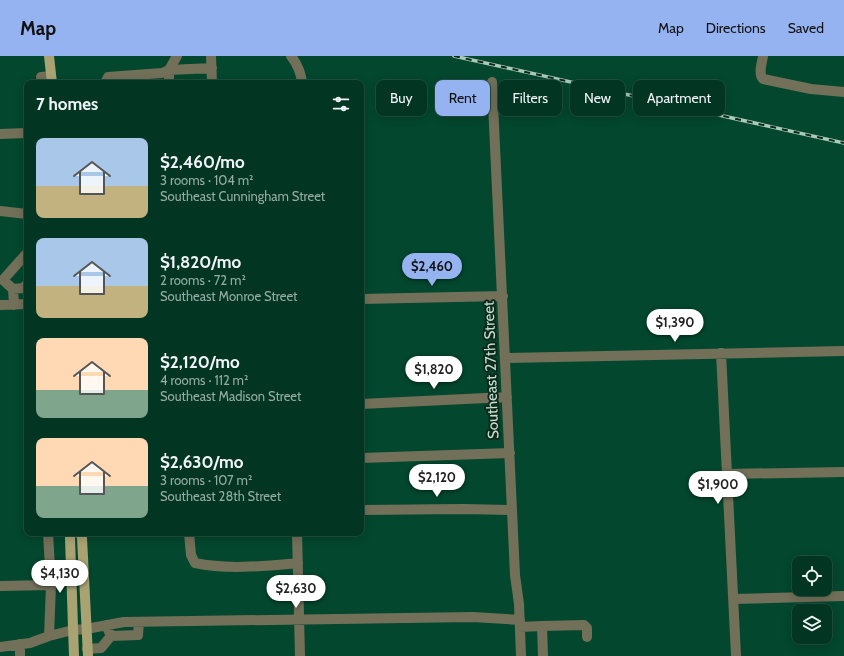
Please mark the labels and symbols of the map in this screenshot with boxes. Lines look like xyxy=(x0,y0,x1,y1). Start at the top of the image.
pin: $2,460 xyxy=(399,253,465,287)
street label: Southeast 27th Street xyxy=(480,301,502,439)
pin: $1,390 xyxy=(642,309,708,343)
pin: $1,820 xyxy=(401,356,467,390)
pin: $2,120 xyxy=(404,464,470,498)
pin: $1,900 xyxy=(685,471,751,505)
pin: $4,130 xyxy=(27,560,93,594)
pin: $2,630 xyxy=(263,575,329,609)

